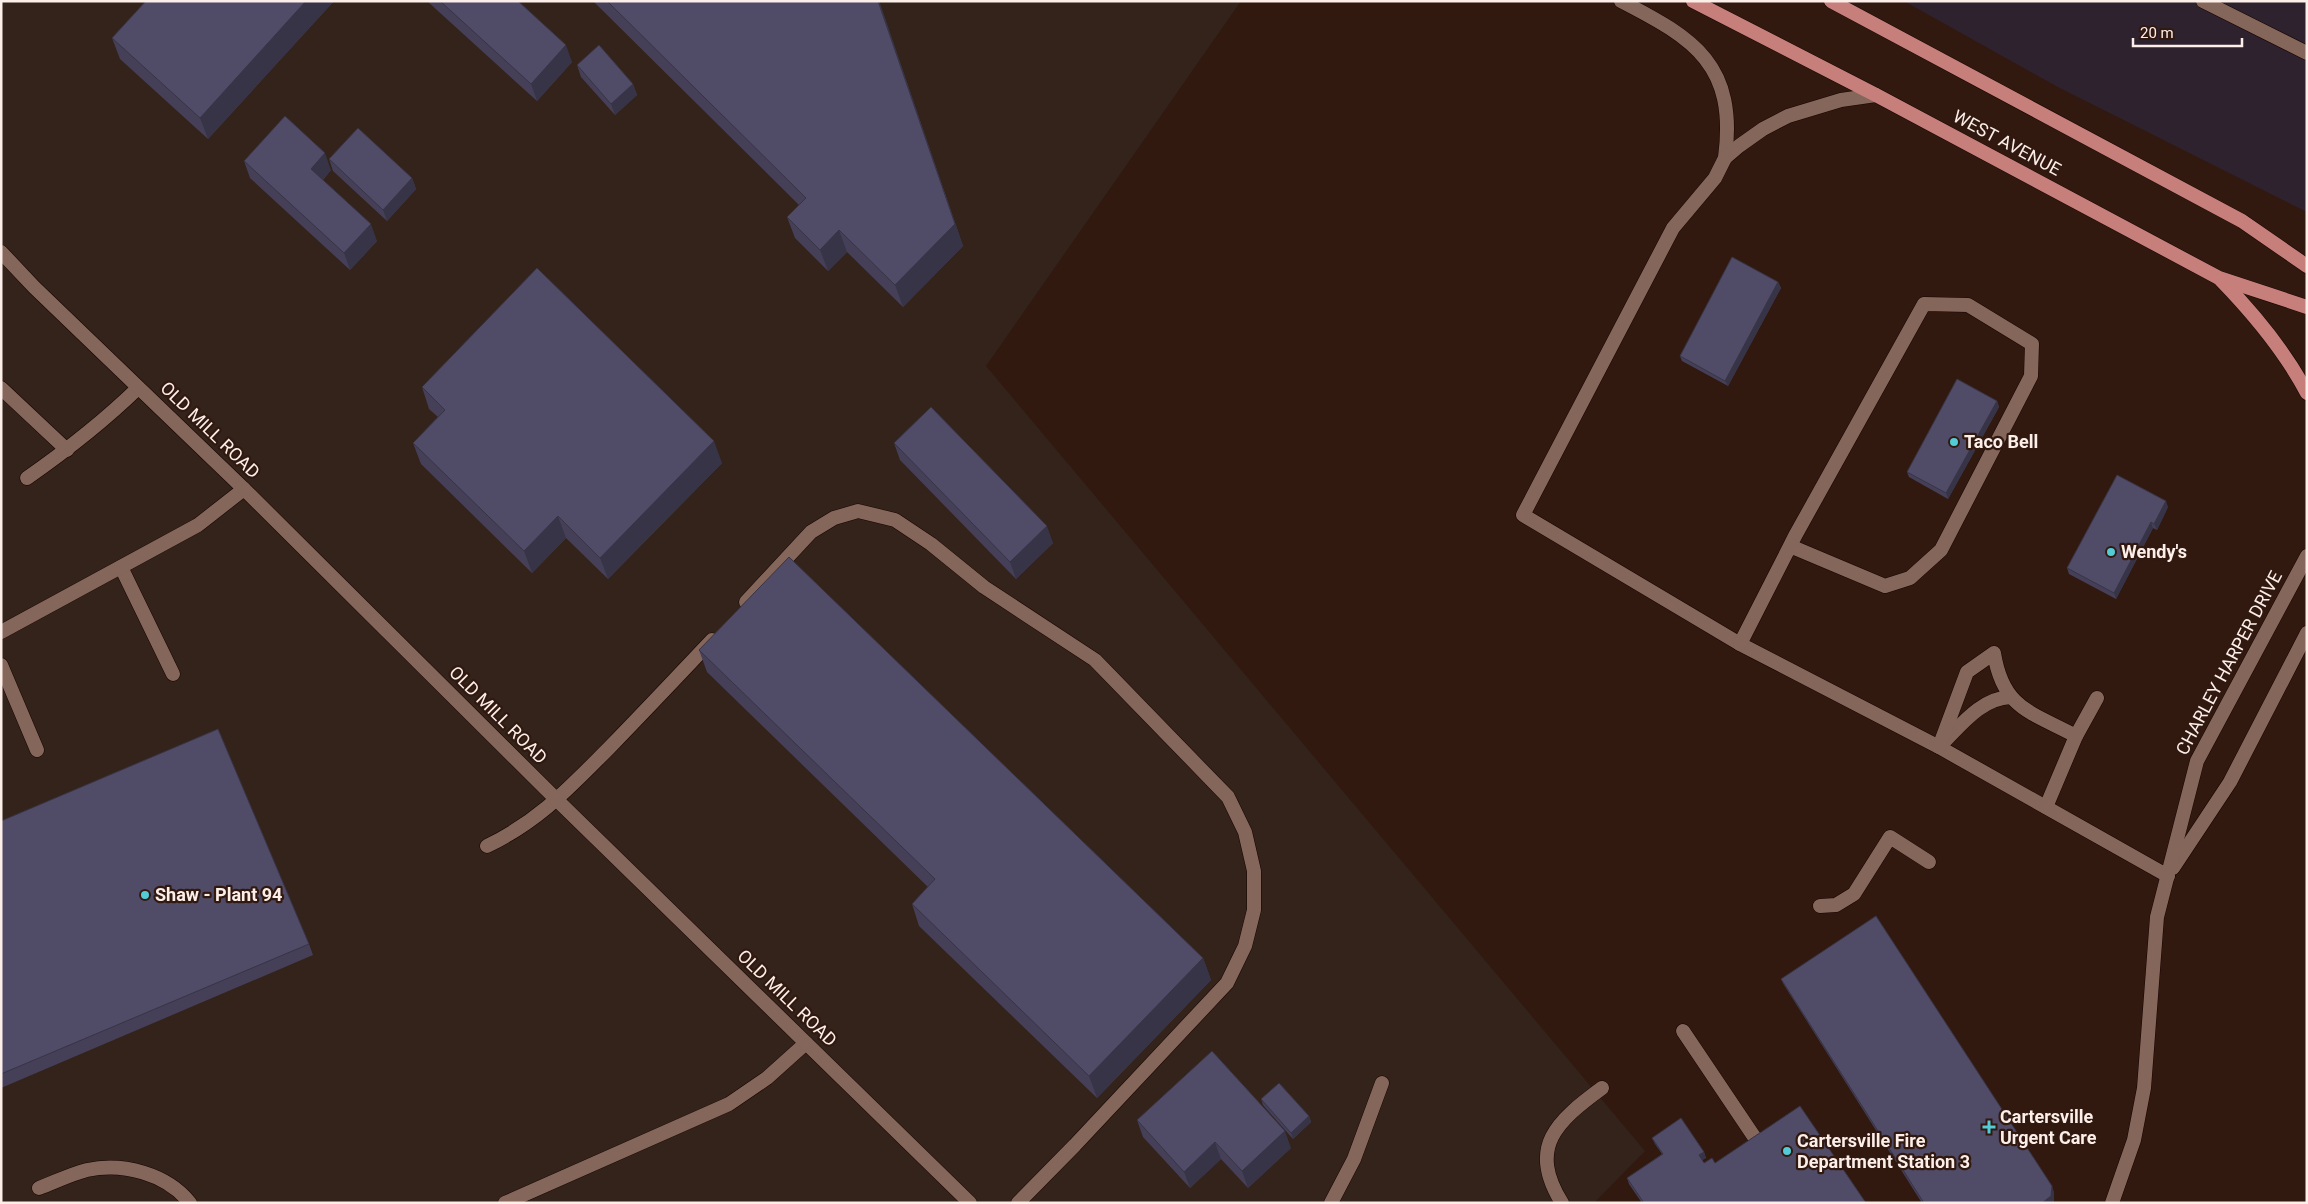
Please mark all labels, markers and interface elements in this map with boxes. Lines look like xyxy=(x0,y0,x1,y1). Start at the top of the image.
scale bar xyxy=(2133,15,2242,47)
text: 20 m xyxy=(2140,24,2174,42)
street label: WEST AVENUE xyxy=(1950,105,2065,180)
street label: OLD MILL ROAD xyxy=(156,377,264,482)
place label: Taco Bell xyxy=(1964,431,2038,452)
marker: Taco Bell xyxy=(1948,436,1960,448)
place label: Wendy's xyxy=(2121,541,2187,562)
marker: Wendy's xyxy=(2105,546,2117,558)
street label: CHARLEY HARPER DRIVE xyxy=(2171,567,2286,758)
street label: OLD MILL ROAD xyxy=(445,661,552,768)
place label: Shaw - Plant 94 xyxy=(155,884,282,905)
marker: Shaw - Plant 94 xyxy=(139,889,151,901)
street label: OLD MILL ROAD xyxy=(733,945,841,1050)
place label: Cartersville Urgent Care xyxy=(2000,1106,2097,1148)
marker: Cartersville Urgent Care xyxy=(1982,1120,1996,1134)
place label: Cartersville Fire Department Station 3 xyxy=(1797,1130,1970,1172)
marker: Cartersville Fire Department Station 3 xyxy=(1781,1145,1793,1157)

